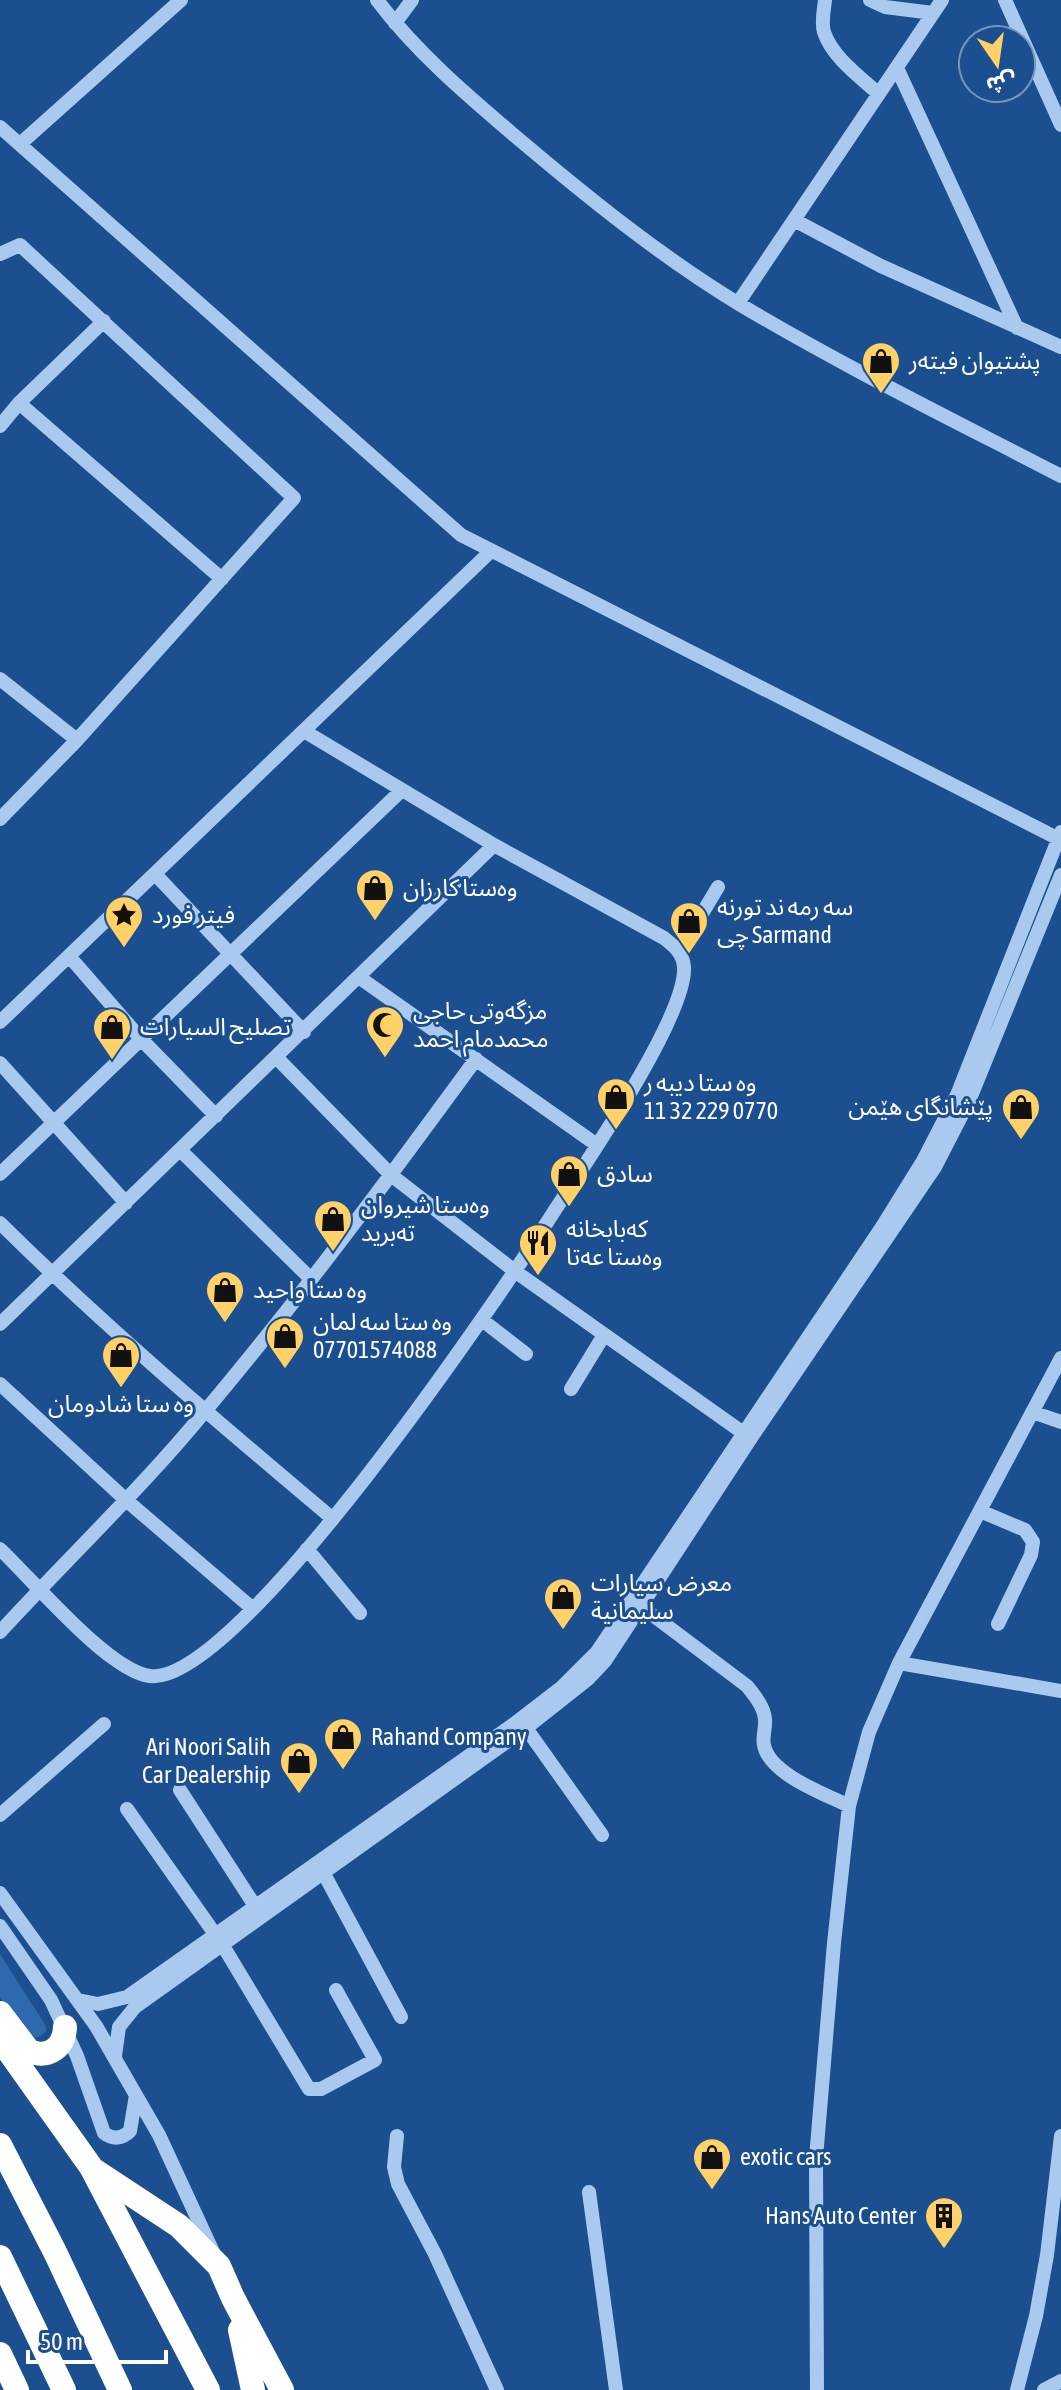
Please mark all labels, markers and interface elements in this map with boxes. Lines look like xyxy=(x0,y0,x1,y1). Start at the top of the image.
north arrow xyxy=(957,24,1037,104)
text: ش xyxy=(984,67,1019,100)
shop icon: پشتیوان فیتەر xyxy=(860,340,902,395)
place label: پشتیوان فیتەر xyxy=(908,347,1040,376)
shop icon: وەستا کارزان xyxy=(354,867,396,922)
place label: وەستا کارزان xyxy=(403,874,518,902)
place label: سه رمه ند تورنه چی Sarmand xyxy=(717,893,853,950)
place icon: فيتر فورد xyxy=(103,894,145,949)
shop icon: سه رمه ند تورنه چی Sarmand xyxy=(668,900,710,955)
place label: فيتر فورد xyxy=(152,901,235,929)
place label: مزگەوتی حاجی محمدمام احمد xyxy=(413,997,549,1057)
mosque icon: مزگەوتی حاجی محمدمام احمد xyxy=(364,1004,406,1059)
shop icon: تصليح السيارات xyxy=(91,1006,133,1061)
place label: تصليح السيارات xyxy=(140,1013,291,1044)
place label: وه ستا دیبه ر 11 32 229 0770 xyxy=(643,1069,778,1124)
shop icon: وه ستا دیبه ر 11 32 229 0770 xyxy=(595,1076,637,1131)
shop icon: پێشانگای هێمن xyxy=(1000,1086,1042,1141)
place label: پێشانگای هێمن xyxy=(848,1093,993,1122)
shop icon: سادق xyxy=(548,1153,590,1208)
place label: سادق xyxy=(597,1160,653,1187)
place label: وەستا شیروان تەبرید xyxy=(361,1191,490,1247)
shop icon: وەستا شیروان تەبرید xyxy=(312,1198,354,1253)
place label: کەبابخانە وەستا عەتا xyxy=(566,1215,662,1271)
restaurant icon: کەبابخانە وەستا عەتا xyxy=(517,1222,559,1277)
shop icon: وه ستا واحید xyxy=(204,1269,246,1324)
place label: وه ستا واحید xyxy=(253,1276,367,1304)
place label: وه ستا سه لمان 07701574088 xyxy=(313,1308,452,1363)
shop icon: وه ستا سه لمان 07701574088 xyxy=(264,1315,306,1370)
shop icon: وه ستا شادومان xyxy=(100,1334,142,1389)
place label: وه ستا شادومان xyxy=(48,1390,194,1418)
place label: معرض سيارات سليمانية xyxy=(591,1569,732,1624)
shop icon: معرض سيارات سليمانية xyxy=(542,1576,584,1631)
shop icon: Rahand Company xyxy=(322,1716,364,1771)
place label: Rahand Company xyxy=(371,1723,527,1750)
place label: Ari Noori Salih Car Dealership xyxy=(142,1733,271,1788)
shop icon: Ari Noori Salih Car Dealership xyxy=(278,1740,320,1795)
shop icon: exotic cars xyxy=(691,2136,733,2191)
place label: exotic cars xyxy=(740,2143,832,2170)
building icon: Hans Auto Center xyxy=(923,2195,965,2250)
place label: Hans Auto Center xyxy=(765,2202,917,2229)
scale bar xyxy=(28,2314,166,2364)
text: 50 m xyxy=(40,2328,83,2355)

